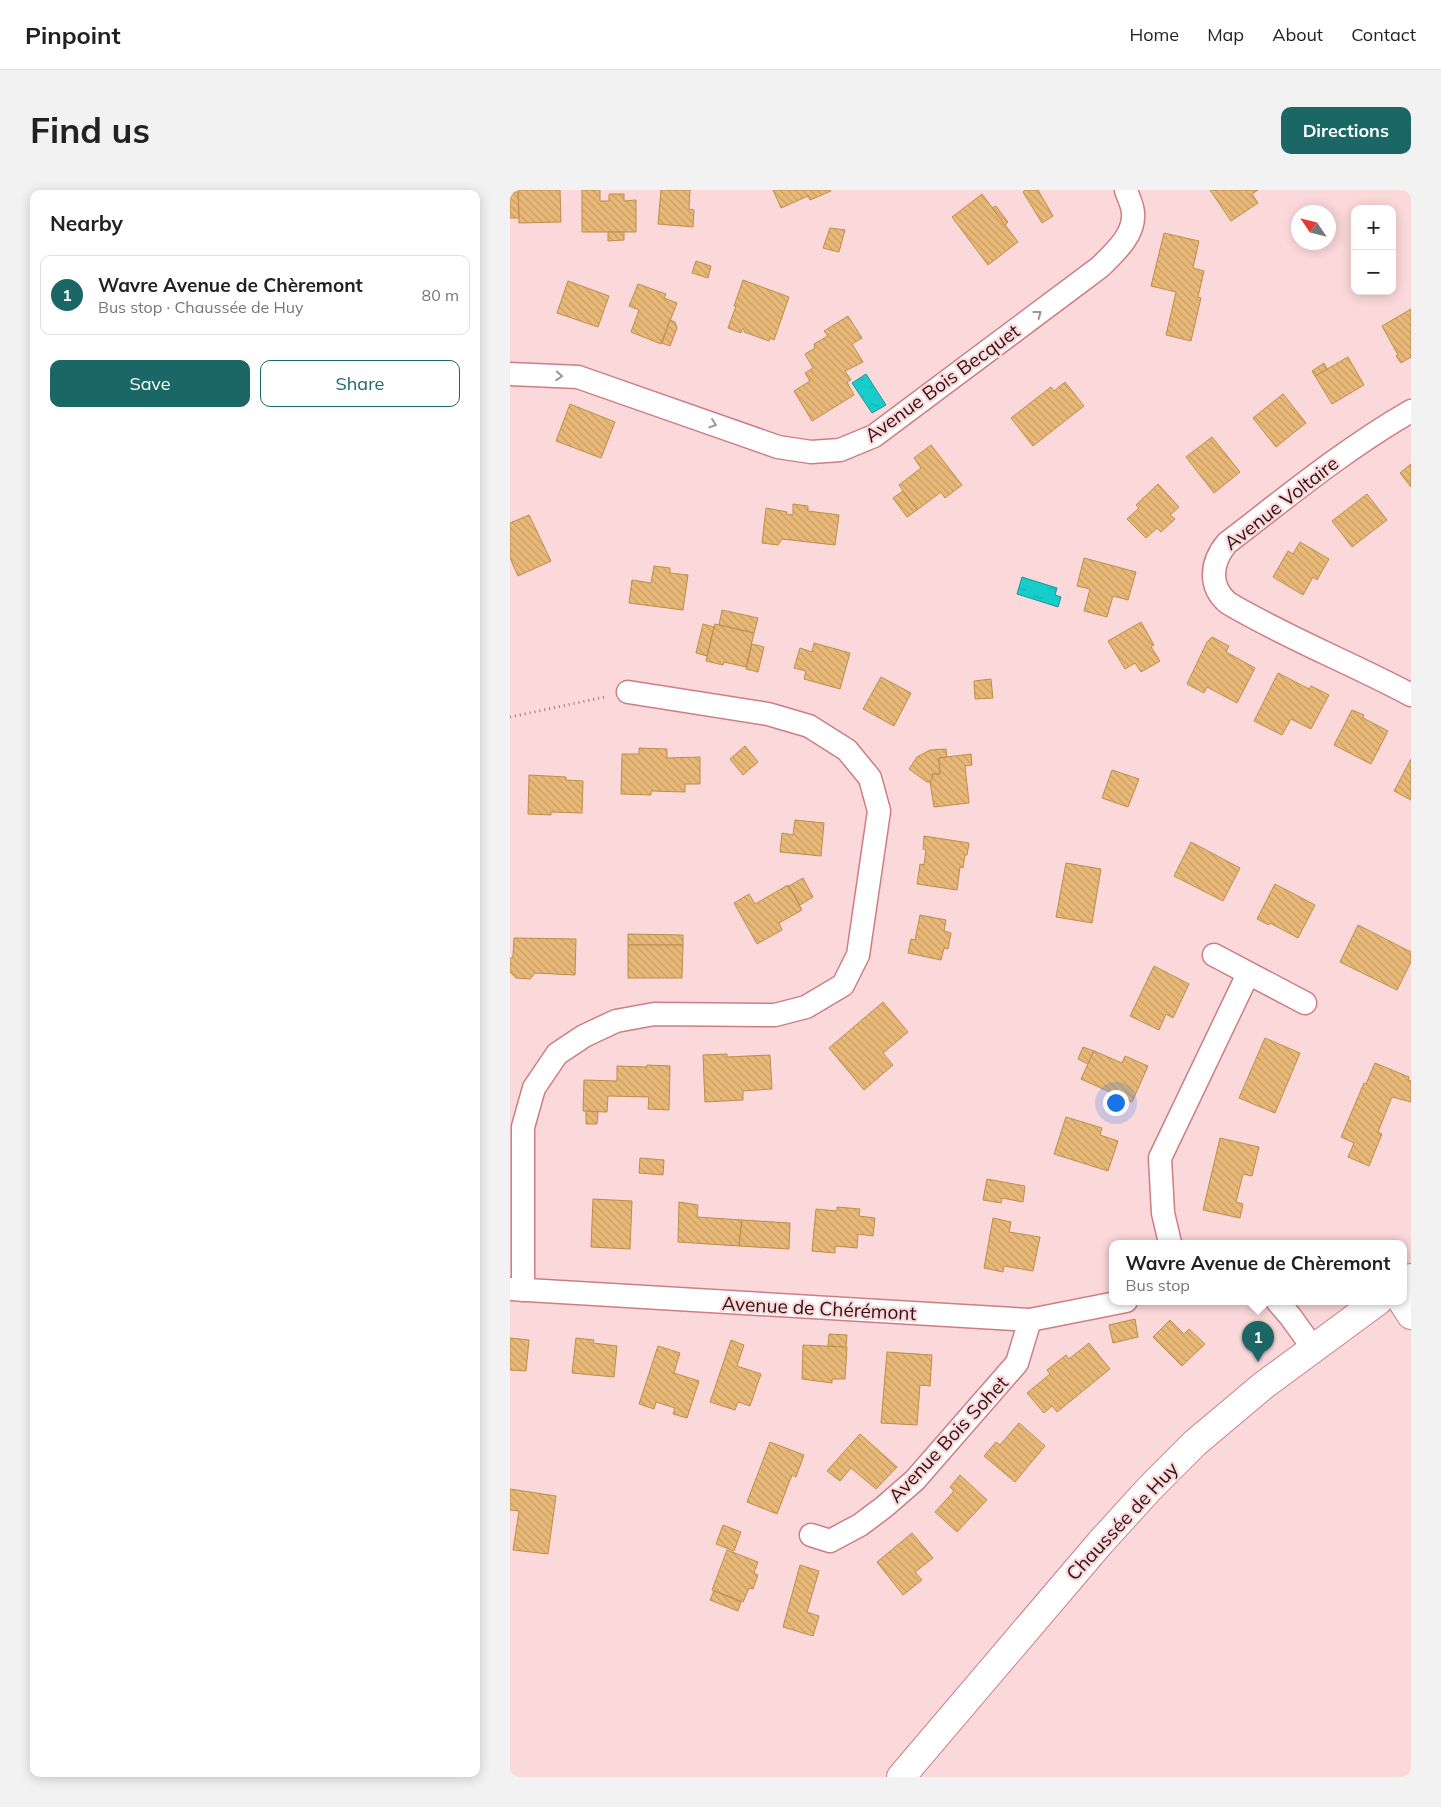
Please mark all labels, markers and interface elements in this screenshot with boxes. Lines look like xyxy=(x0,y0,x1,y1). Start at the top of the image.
text: Pinpoint xyxy=(25,20,121,50)
text: Home xyxy=(1129,23,1179,46)
text: Map xyxy=(1207,23,1244,46)
text: About xyxy=(1272,23,1323,46)
text: Contact xyxy=(1351,23,1416,46)
button: Directions xyxy=(1281,107,1411,154)
text: Find us xyxy=(30,108,150,152)
north arrow xyxy=(1291,205,1336,250)
map controls xyxy=(1351,205,1396,295)
button: + xyxy=(1351,205,1396,250)
text: Nearby xyxy=(50,210,123,236)
button: − xyxy=(1351,250,1396,295)
text: Wavre Avenue de Chèremont xyxy=(98,273,363,297)
text: 1 xyxy=(62,285,72,305)
text: 80 m xyxy=(422,285,459,305)
text: Bus stop · Chaussée de Huy xyxy=(98,297,303,317)
one-way arrow xyxy=(1032,311,1042,320)
street label: Avenue Bois Becquet xyxy=(860,319,1024,447)
button: Save xyxy=(50,360,250,407)
button: Share xyxy=(260,360,460,407)
one-way arrow xyxy=(555,371,563,382)
one-way arrow xyxy=(708,419,717,429)
street label: Avenue Voltaire xyxy=(1219,451,1343,555)
your location xyxy=(1103,1090,1129,1116)
popup xyxy=(1109,1240,1407,1305)
text: Wavre Avenue de Chèremont xyxy=(1126,1251,1390,1275)
text: Bus stop xyxy=(1126,1275,1190,1295)
street label: Avenue de Chérémont xyxy=(721,1291,917,1325)
pin: 1 xyxy=(1242,1321,1274,1362)
street label: Avenue Bois Sohet xyxy=(883,1370,1013,1507)
street label: Chaussée de Huy xyxy=(1061,1457,1183,1585)

